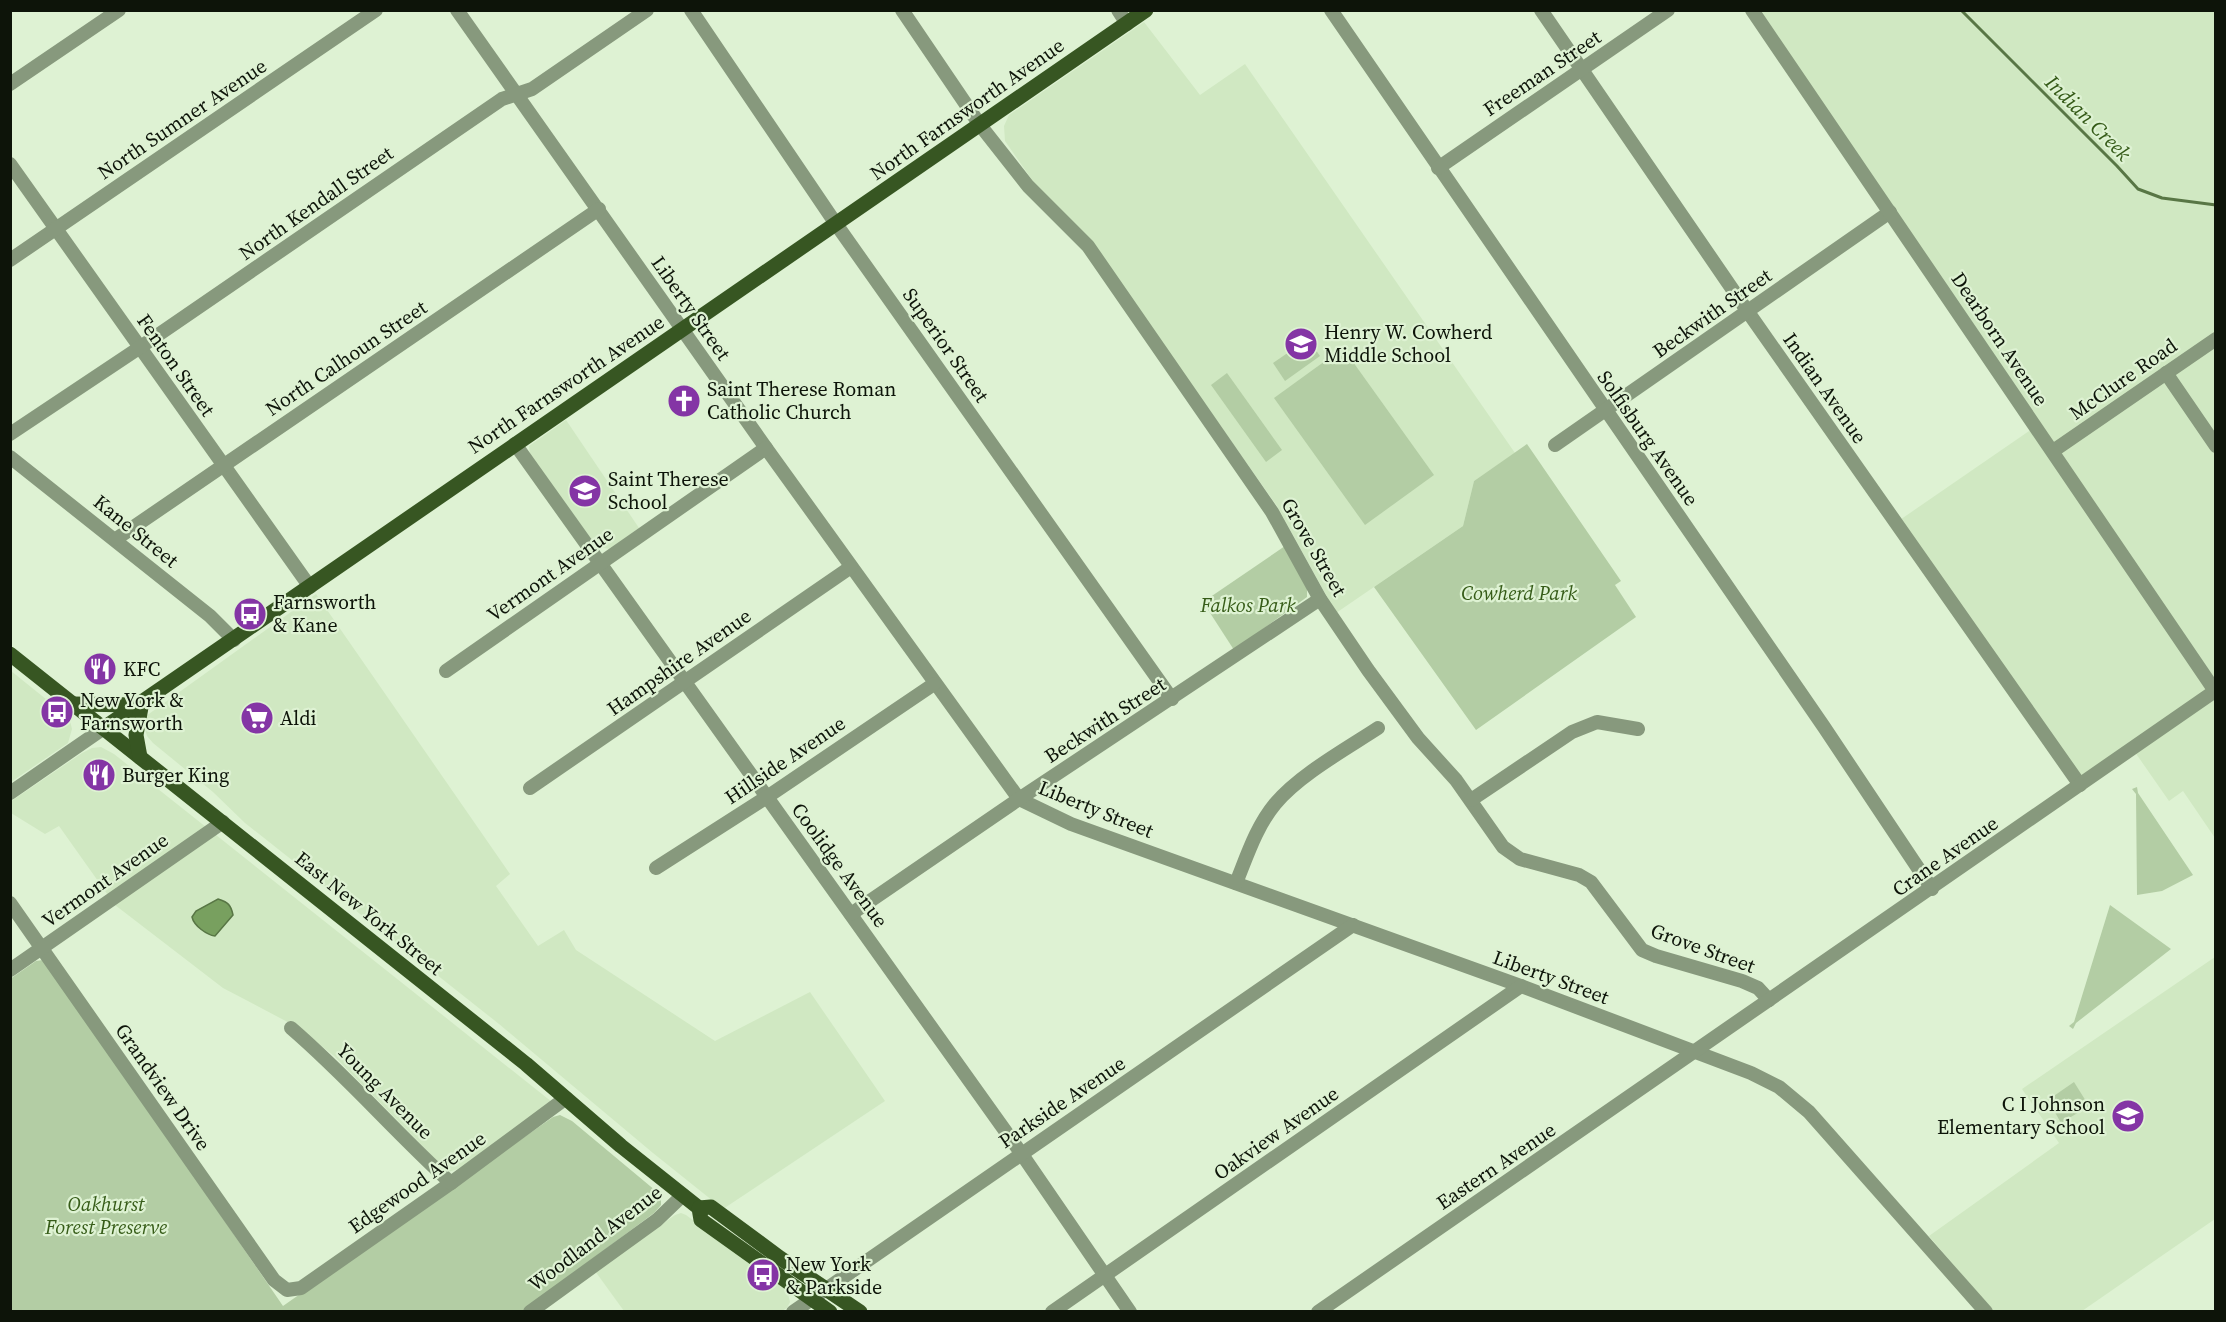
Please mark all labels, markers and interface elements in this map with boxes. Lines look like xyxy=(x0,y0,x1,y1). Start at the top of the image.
street label: Freeman Street xyxy=(1478,23,1607,123)
street label: North Farnsworth Avenue xyxy=(864,31,1070,187)
street label: North Sumner Avenue xyxy=(92,52,272,186)
water label: Indian Creek xyxy=(2038,67,2138,167)
street label: North Kendall Street xyxy=(233,139,399,267)
street label: Liberty Street xyxy=(645,250,738,366)
street label: Beckwith Street xyxy=(1647,261,1778,364)
street label: Dearborn Avenue xyxy=(1945,267,2055,411)
street label: Superior Street xyxy=(896,282,996,408)
street label: North Calhoun Street xyxy=(260,293,433,422)
street label: Fenton Street xyxy=(130,308,222,422)
street label: North Farnsworth Avenue xyxy=(462,308,670,460)
place label: Henry W. Cowherd Middle School xyxy=(1324,318,1493,369)
school or university icon: Henry W. Cowherd Middle School xyxy=(1283,326,1319,362)
street label: Indian Avenue xyxy=(1776,327,1874,449)
street label: McClure Road xyxy=(2063,331,2183,427)
street label: Solfisburg Avenue xyxy=(1591,365,1705,511)
place label: Saint Therese Roman Catholic Church xyxy=(707,375,896,426)
church icon: Saint Therese Roman Catholic Church xyxy=(666,383,702,419)
place label: Saint Therese School xyxy=(608,465,729,516)
school or university icon: Saint Therese School xyxy=(567,473,603,509)
street label: Kane Street xyxy=(88,488,185,574)
street label: Grove Street xyxy=(1275,493,1354,602)
street label: Vermont Avenue xyxy=(481,520,619,628)
park label: Cowherd Park xyxy=(1461,579,1577,607)
place label: Farnsworth & Kane xyxy=(273,588,376,639)
park label: Falkos Park xyxy=(1199,591,1296,619)
bus stop icon: Farnsworth & Kane xyxy=(232,596,268,632)
street label: Hampshire Avenue xyxy=(601,602,757,722)
restaurant icon: KFC xyxy=(82,651,118,687)
place label: KFC xyxy=(123,655,160,683)
street label: Beckwith Street xyxy=(1039,670,1171,770)
place label: New York & Farnsworth xyxy=(80,686,184,737)
bus stop icon: New York & Farnsworth xyxy=(39,694,75,730)
supermarket icon: Aldi xyxy=(239,700,275,736)
place label: Aldi xyxy=(280,704,317,732)
street label: Hillside Avenue xyxy=(719,709,851,811)
restaurant icon: Burger King xyxy=(81,757,117,793)
place label: Burger King xyxy=(122,761,229,789)
street label: Liberty Street xyxy=(1034,773,1158,845)
street label: Coolidge Avenue xyxy=(785,797,895,933)
street label: Crane Avenue xyxy=(1886,809,2004,903)
street label: Vermont Avenue xyxy=(36,826,174,934)
street label: East New York Street xyxy=(289,844,449,982)
street label: Grove Street xyxy=(1647,916,1760,980)
street label: Liberty Street xyxy=(1489,943,1613,1011)
street label: Grandview Drive xyxy=(109,1018,217,1156)
street label: Young Avenue xyxy=(331,1037,439,1145)
street label: Parkside Avenue xyxy=(993,1049,1131,1155)
street label: Oakview Avenue xyxy=(1208,1079,1344,1187)
place label: C I Johnson Elementary School xyxy=(1937,1090,2105,1141)
school or university icon: C I Johnson Elementary School xyxy=(2110,1098,2146,1134)
street label: Eastern Avenue xyxy=(1431,1116,1561,1216)
street label: Edgewood Avenue xyxy=(343,1124,491,1240)
street label: Woodland Avenue xyxy=(522,1178,668,1298)
park label: Oakhurst Forest Preserve xyxy=(44,1190,167,1241)
place label: New York & Parkside xyxy=(786,1250,882,1301)
bus stop icon: New York & Parkside xyxy=(745,1257,781,1293)

